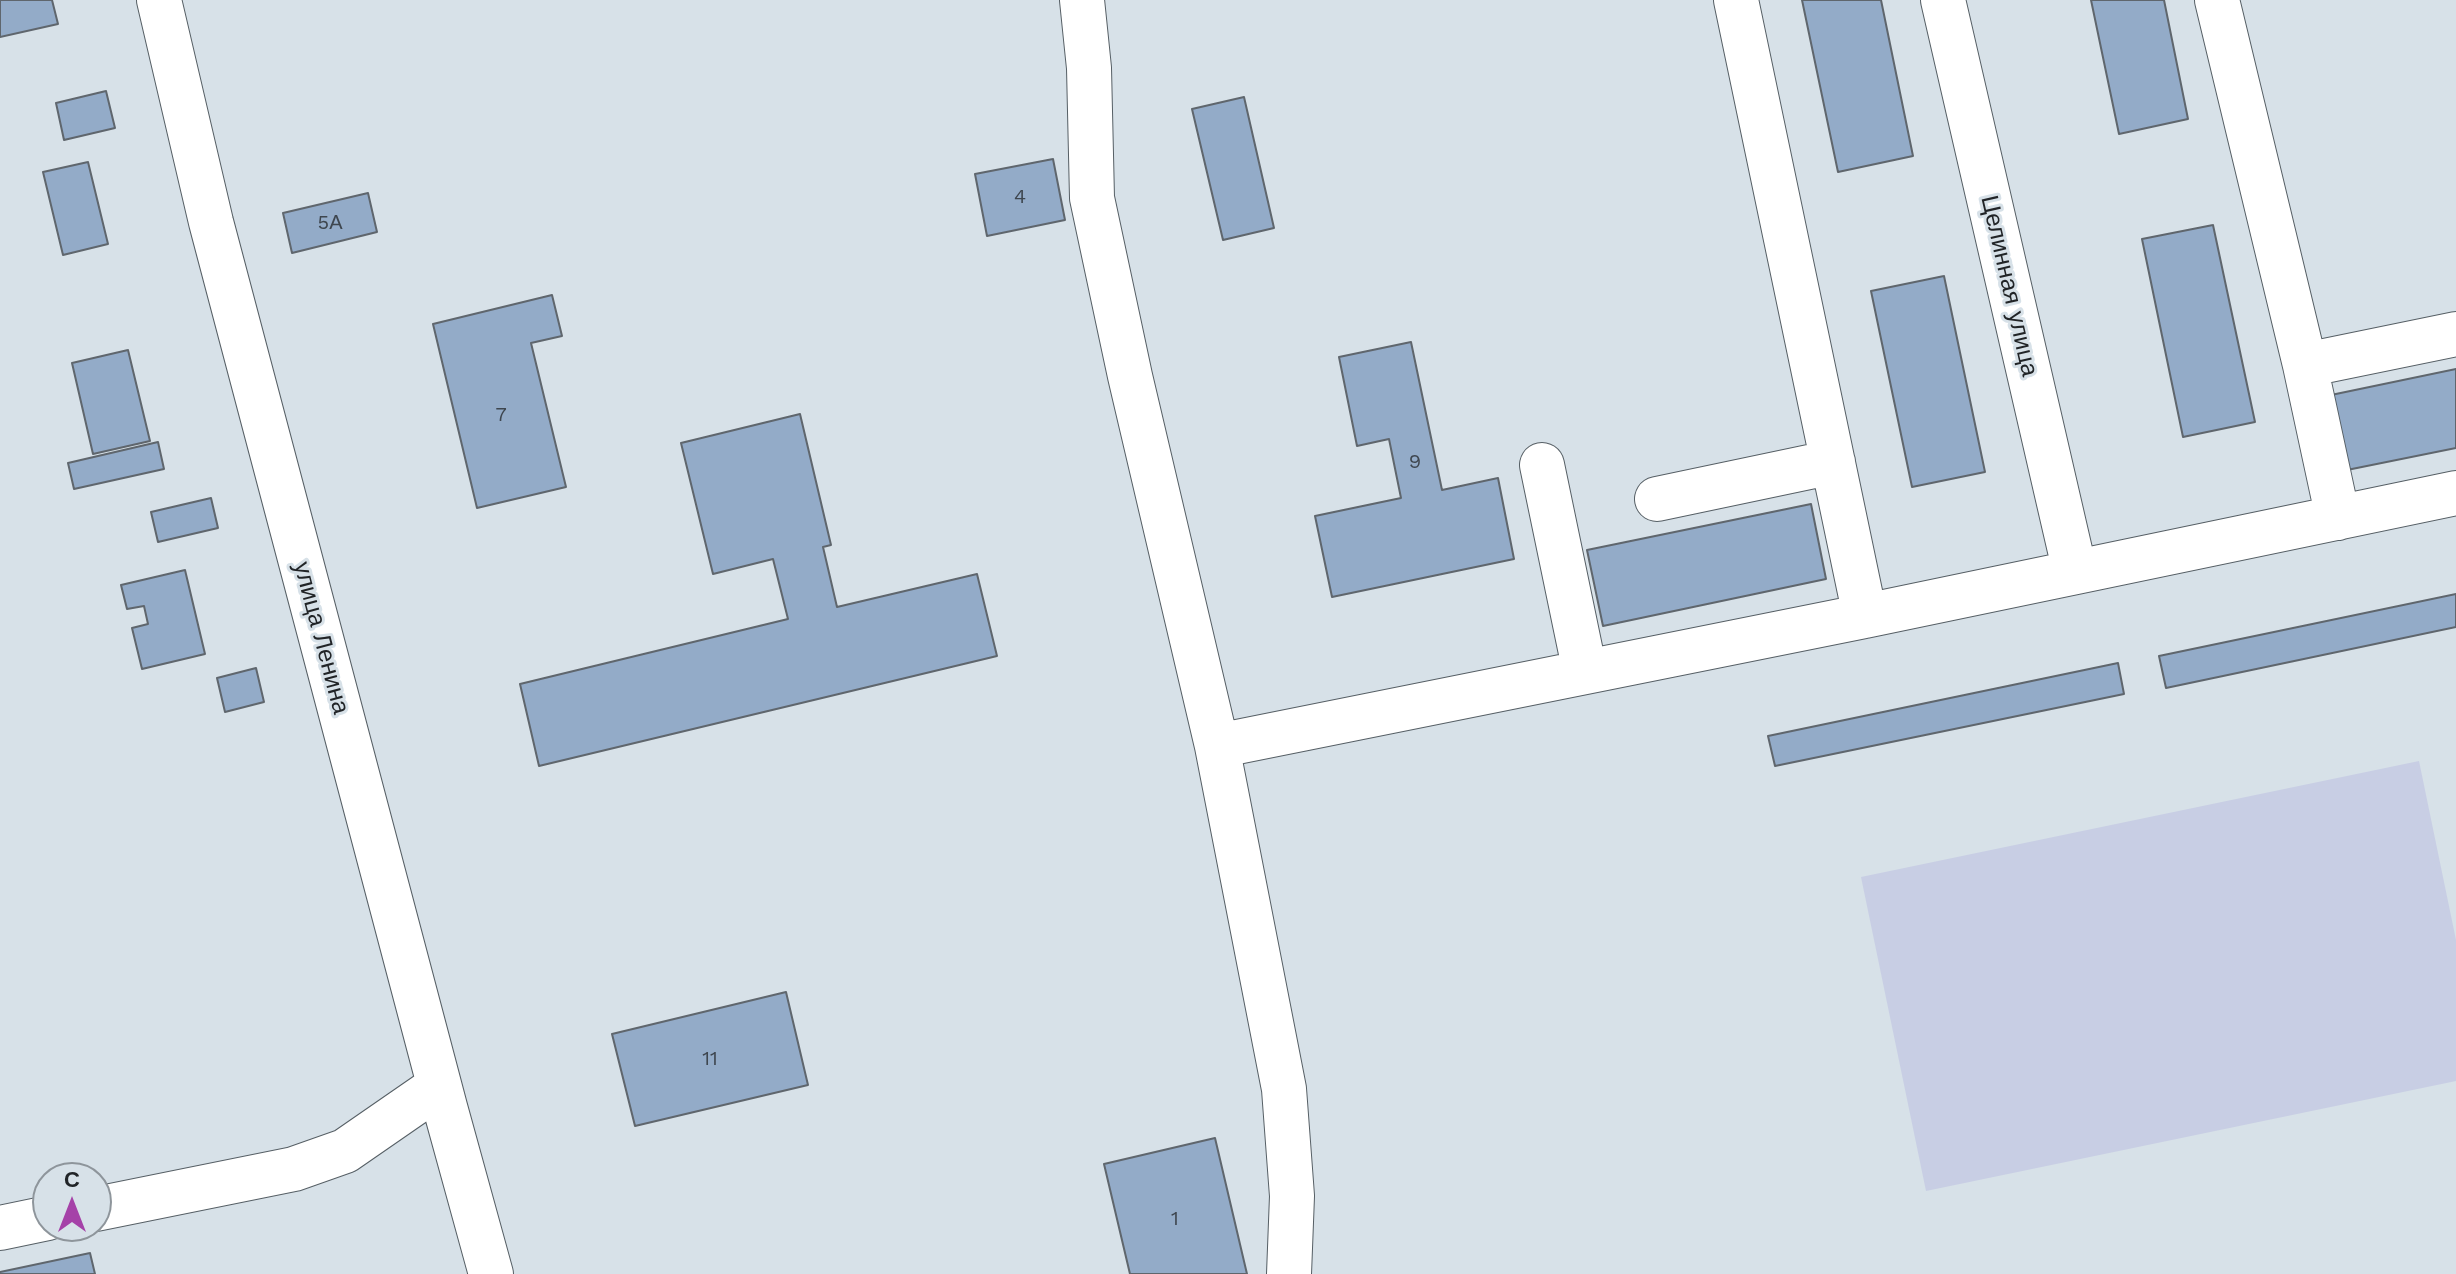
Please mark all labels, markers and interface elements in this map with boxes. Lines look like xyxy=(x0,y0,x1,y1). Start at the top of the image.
house number: 4 xyxy=(1014,185,1026,209)
street label: Целинная улица xyxy=(1974,193,2044,379)
house number: 5А xyxy=(318,211,342,235)
house number: 7 xyxy=(495,403,507,427)
house number: 9 xyxy=(1409,450,1421,474)
street label: улица Ленина xyxy=(287,559,355,717)
house number: 11 xyxy=(702,1047,718,1071)
north arrow xyxy=(32,1162,112,1242)
text: С xyxy=(64,1167,80,1192)
house number: 1 xyxy=(1171,1207,1179,1231)

